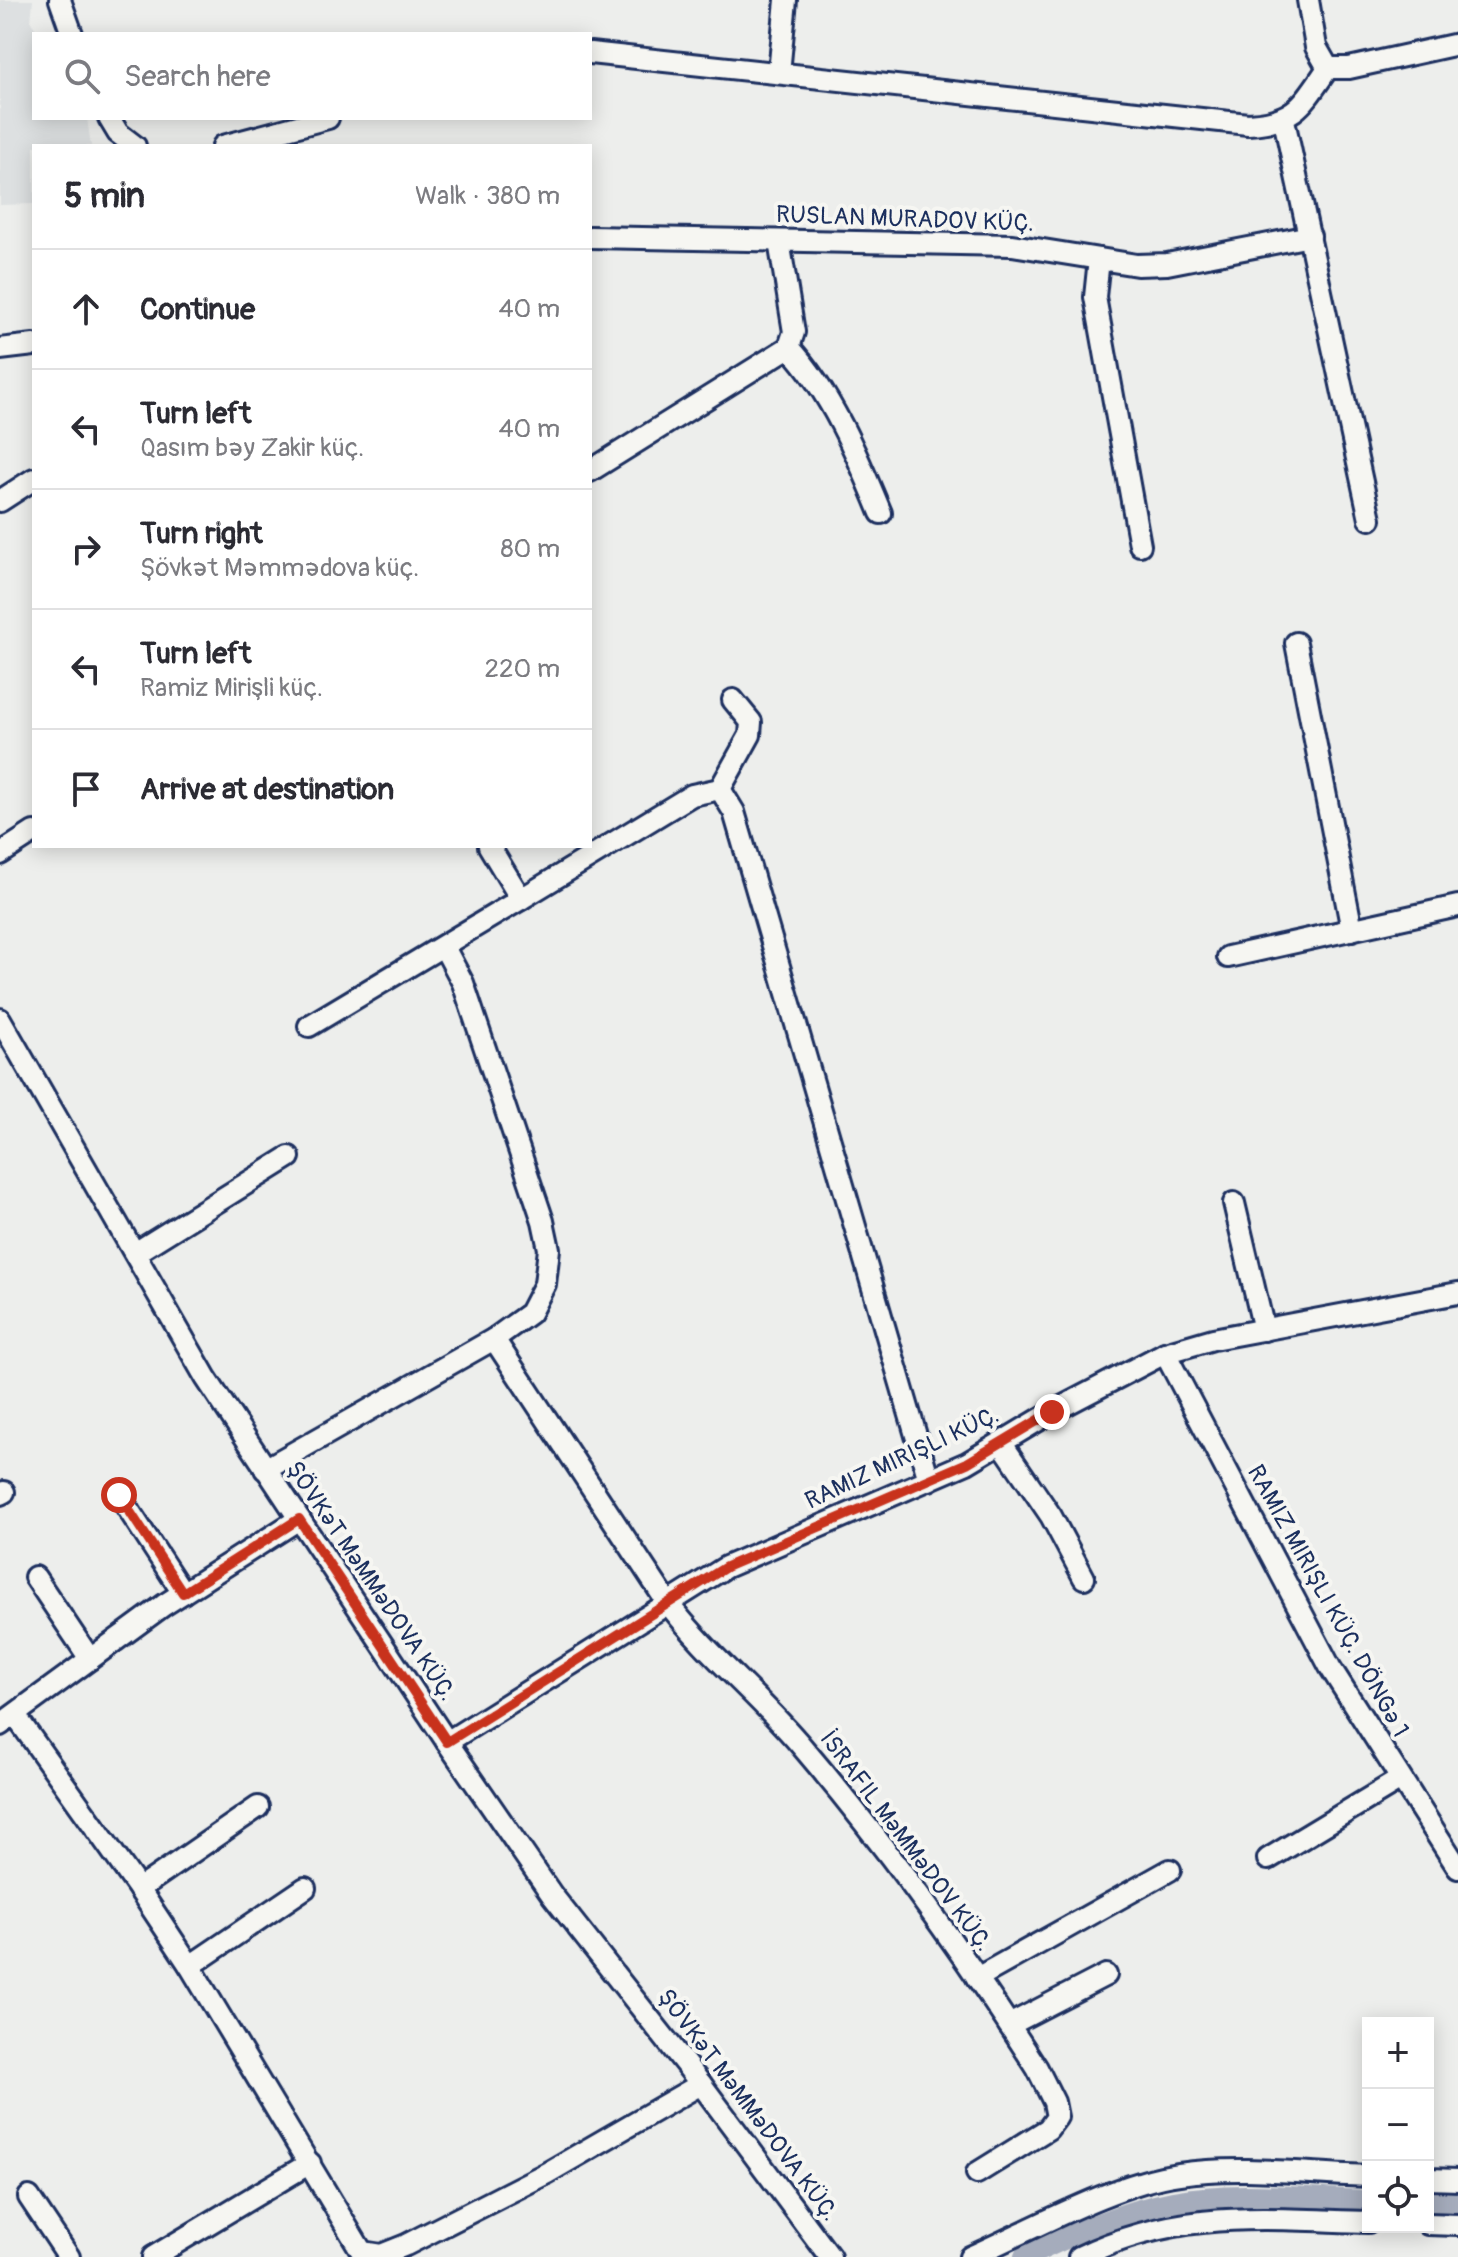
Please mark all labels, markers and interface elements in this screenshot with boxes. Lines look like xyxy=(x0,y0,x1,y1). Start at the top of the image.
search box xyxy=(32,32,592,120)
icon: search xyxy=(60,54,104,98)
text: Search here xyxy=(124,58,271,95)
text: 5 min xyxy=(64,175,145,218)
text: Walk · 380 m xyxy=(415,180,560,212)
street label: RUSLAN MURADOV KÜÇ. xyxy=(776,200,1034,238)
icon: ahead xyxy=(64,287,108,331)
text: Continue xyxy=(140,291,255,328)
text: 40 m xyxy=(498,293,560,325)
text: Turn left xyxy=(140,395,251,432)
icon: left xyxy=(64,407,108,451)
text: 40 m xyxy=(498,413,560,445)
text: Qasım bəy Zakir küç. xyxy=(140,432,364,464)
text: Turn right xyxy=(140,515,263,552)
icon: right xyxy=(64,527,108,571)
text: 80 m xyxy=(500,533,560,565)
text: Şövkət Məmmədova küç. xyxy=(140,552,419,584)
text: Turn left xyxy=(140,635,251,672)
icon: left xyxy=(64,647,108,691)
text: 220 m xyxy=(484,653,560,685)
text: Ramiz Mirişli küç. xyxy=(140,672,323,704)
icon: arrive xyxy=(64,767,108,811)
text: Arrive at destination xyxy=(140,771,394,808)
route end xyxy=(1034,1394,1070,1430)
street label: RAMIZ MIRIŞLI KÜÇ. xyxy=(800,1400,1004,1516)
street label: ŞÖVKƏT MƏMMƏDOVA KÜÇ. xyxy=(280,1456,462,1706)
street label: RAMIZ MIRIŞLI KÜÇ. DÖNGƏ 1 xyxy=(1241,1460,1415,1742)
route start xyxy=(101,1477,137,1513)
street label: İSRAFIL MƏMMƏDOV KÜÇ. xyxy=(814,1725,998,1957)
street label: ŞÖVKƏT MƏMMƏDOVA KÜÇ. xyxy=(651,1983,845,2227)
map controls xyxy=(1362,2017,1434,2233)
button: + xyxy=(1362,2017,1434,2089)
button: − xyxy=(1362,2089,1434,2161)
button: locate xyxy=(1362,2161,1434,2233)

